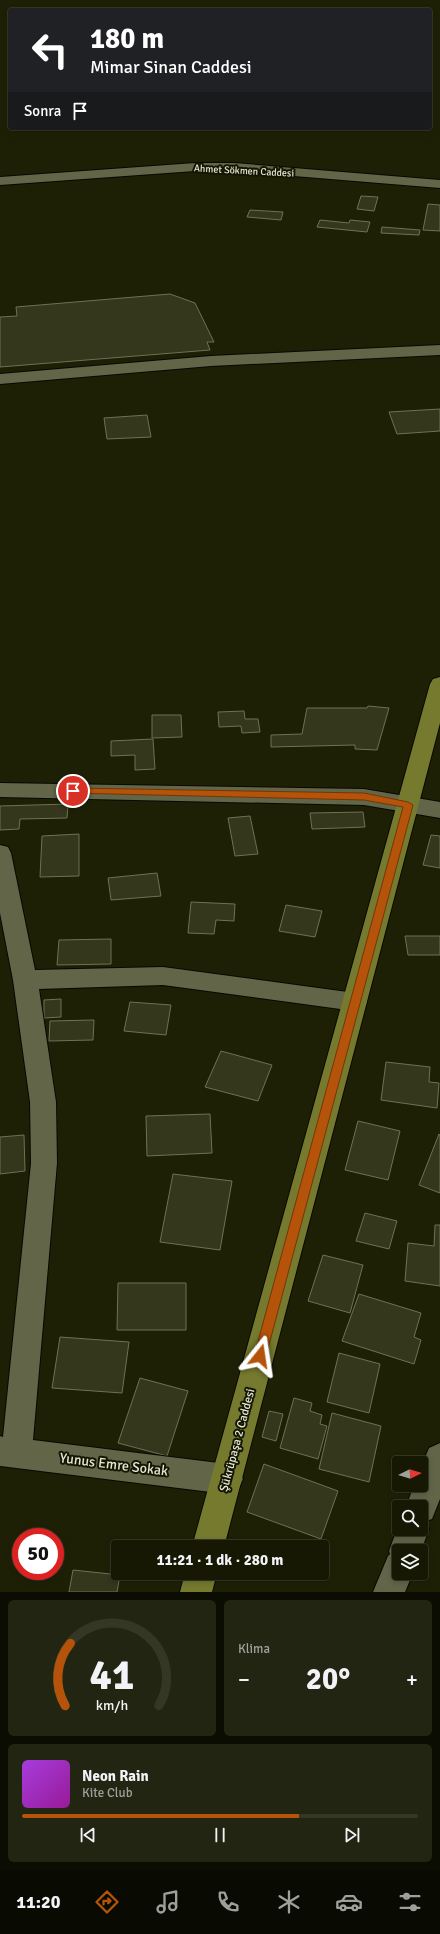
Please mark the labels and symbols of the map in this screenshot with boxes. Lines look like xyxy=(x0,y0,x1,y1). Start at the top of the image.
street label: Ahmet Sökmen Caddesi xyxy=(194,162,294,180)
pin xyxy=(56,774,90,808)
position arrow xyxy=(239,1335,281,1377)
street label: Şükrüpaşa 2 Caddesi xyxy=(216,1387,258,1493)
street label: Yunus Emre Sokak xyxy=(59,1449,169,1480)
north arrow xyxy=(392,1456,428,1492)
speed limit sign: 50 xyxy=(12,1528,64,1580)

